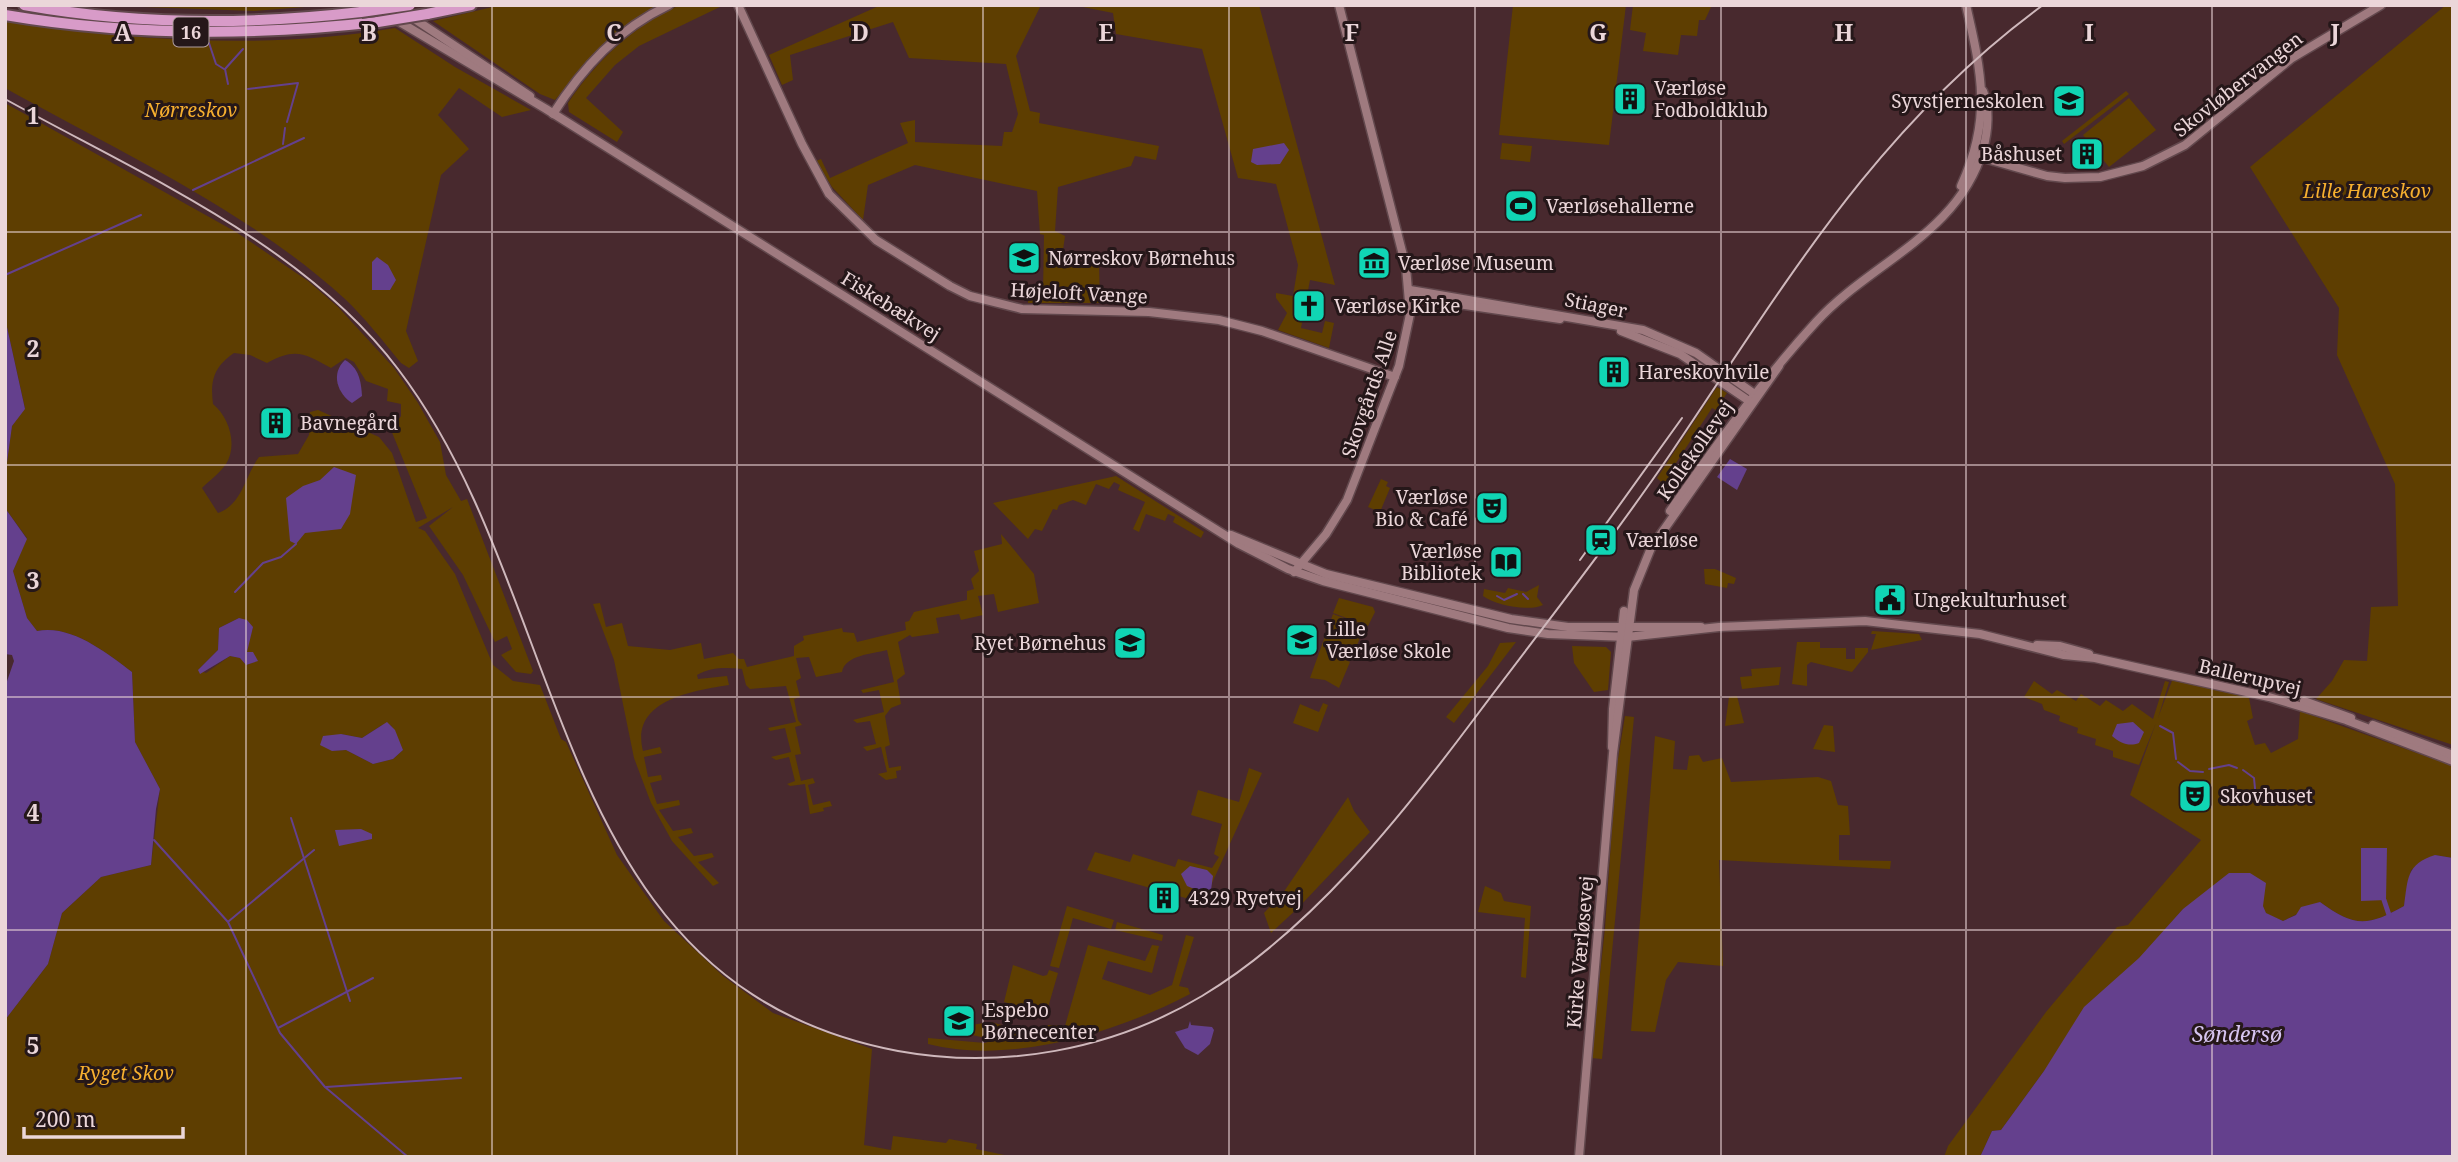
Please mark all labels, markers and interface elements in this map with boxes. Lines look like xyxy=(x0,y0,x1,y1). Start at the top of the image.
text: A xyxy=(114,16,132,48)
text: B xyxy=(361,16,377,48)
text: C xyxy=(606,16,622,48)
text: D xyxy=(851,16,869,48)
text: E xyxy=(1098,16,1114,48)
text: F xyxy=(1345,16,1359,48)
text: G xyxy=(1589,16,1607,48)
text: H xyxy=(1835,16,1854,48)
text: I xyxy=(2084,16,2094,48)
text: J xyxy=(2329,16,2340,48)
road number: 16 xyxy=(174,17,208,46)
street label: Skovløbervangen xyxy=(2168,25,2308,143)
place label: Værløse Fodboldklub xyxy=(1654,75,1768,123)
building icon: Værløse Fodboldklub xyxy=(1611,80,1649,118)
school or university icon: Syvstjerneskolen xyxy=(2050,82,2088,120)
place label: Syvstjerneskolen xyxy=(1891,88,2044,114)
park label: Nørreskov xyxy=(144,97,237,123)
text: 1 xyxy=(27,99,40,131)
building icon: Båshuset xyxy=(2068,135,2106,173)
place label: Båshuset xyxy=(1981,141,2062,167)
park label: Lille Hareskov xyxy=(2302,178,2431,204)
sports icon: Værløsehallerne xyxy=(1502,187,1540,225)
place label: Værløsehallerne xyxy=(1546,193,1694,219)
school or university icon: Nørreskov Børnehus xyxy=(1005,239,1043,277)
museum icon: Værløse Museum xyxy=(1355,244,1393,282)
place label: Nørreskov Børnehus xyxy=(1048,245,1235,271)
place label: Værløse Museum xyxy=(1398,250,1554,276)
street label: Fiskebækvej xyxy=(836,265,946,347)
street label: Højeloft Vænge xyxy=(1010,276,1148,310)
street label: Stiager xyxy=(1563,286,1630,324)
church icon: Værløse Kirke xyxy=(1290,287,1328,325)
place label: Værløse Kirke xyxy=(1334,293,1460,319)
street label: Skovgårds Alle xyxy=(1335,327,1403,461)
text: 2 xyxy=(27,332,40,364)
building icon: Hareskovhvile xyxy=(1595,353,1633,391)
place label: Hareskovhvile xyxy=(1638,359,1769,385)
street label: Kollekollevej xyxy=(1651,395,1739,505)
building icon: Bavnegård xyxy=(257,404,295,442)
place label: Bavnegård xyxy=(300,410,398,436)
place label: Værløse Bio & Café xyxy=(1375,484,1468,532)
theatre icon: Værløse Bio & Café xyxy=(1473,489,1511,527)
station icon: Værløse xyxy=(1582,521,1620,559)
place label: Værløse xyxy=(1626,527,1698,553)
place label: Værløse Bibliotek xyxy=(1401,538,1483,586)
library icon: Værløse Bibliotek xyxy=(1487,543,1525,581)
text: 3 xyxy=(27,564,40,596)
public building icon: Ungekulturhuset xyxy=(1871,581,1909,619)
place label: Ungekulturhuset xyxy=(1914,587,2067,613)
place label: Lille Værløse Skole xyxy=(1326,616,1451,664)
school or university icon: Lille Værløse Skole xyxy=(1283,621,1321,659)
school or university icon: Ryet Børnehus xyxy=(1111,624,1149,662)
place label: Ryet Børnehus xyxy=(974,630,1106,656)
street label: Ballerupvej xyxy=(2196,653,2304,701)
theatre icon: Skovhuset xyxy=(2176,777,2214,815)
place label: Skovhuset xyxy=(2220,783,2313,809)
text: 4 xyxy=(27,796,40,828)
street label: Kirke Værløsevej xyxy=(1560,875,1600,1029)
building icon: 4329 Ryetvej xyxy=(1145,879,1183,917)
place label: 4329 Ryetvej xyxy=(1188,885,1302,911)
place label: Espebo Børnecenter xyxy=(984,997,1096,1045)
school or university icon: Espebo Børnecenter xyxy=(940,1002,978,1040)
water label: Søndersø xyxy=(2192,1020,2283,1048)
text: 5 xyxy=(27,1029,40,1061)
park label: Ryget Skov xyxy=(77,1060,174,1086)
scale bar xyxy=(24,1096,184,1140)
text: 200 m xyxy=(35,1105,96,1133)

